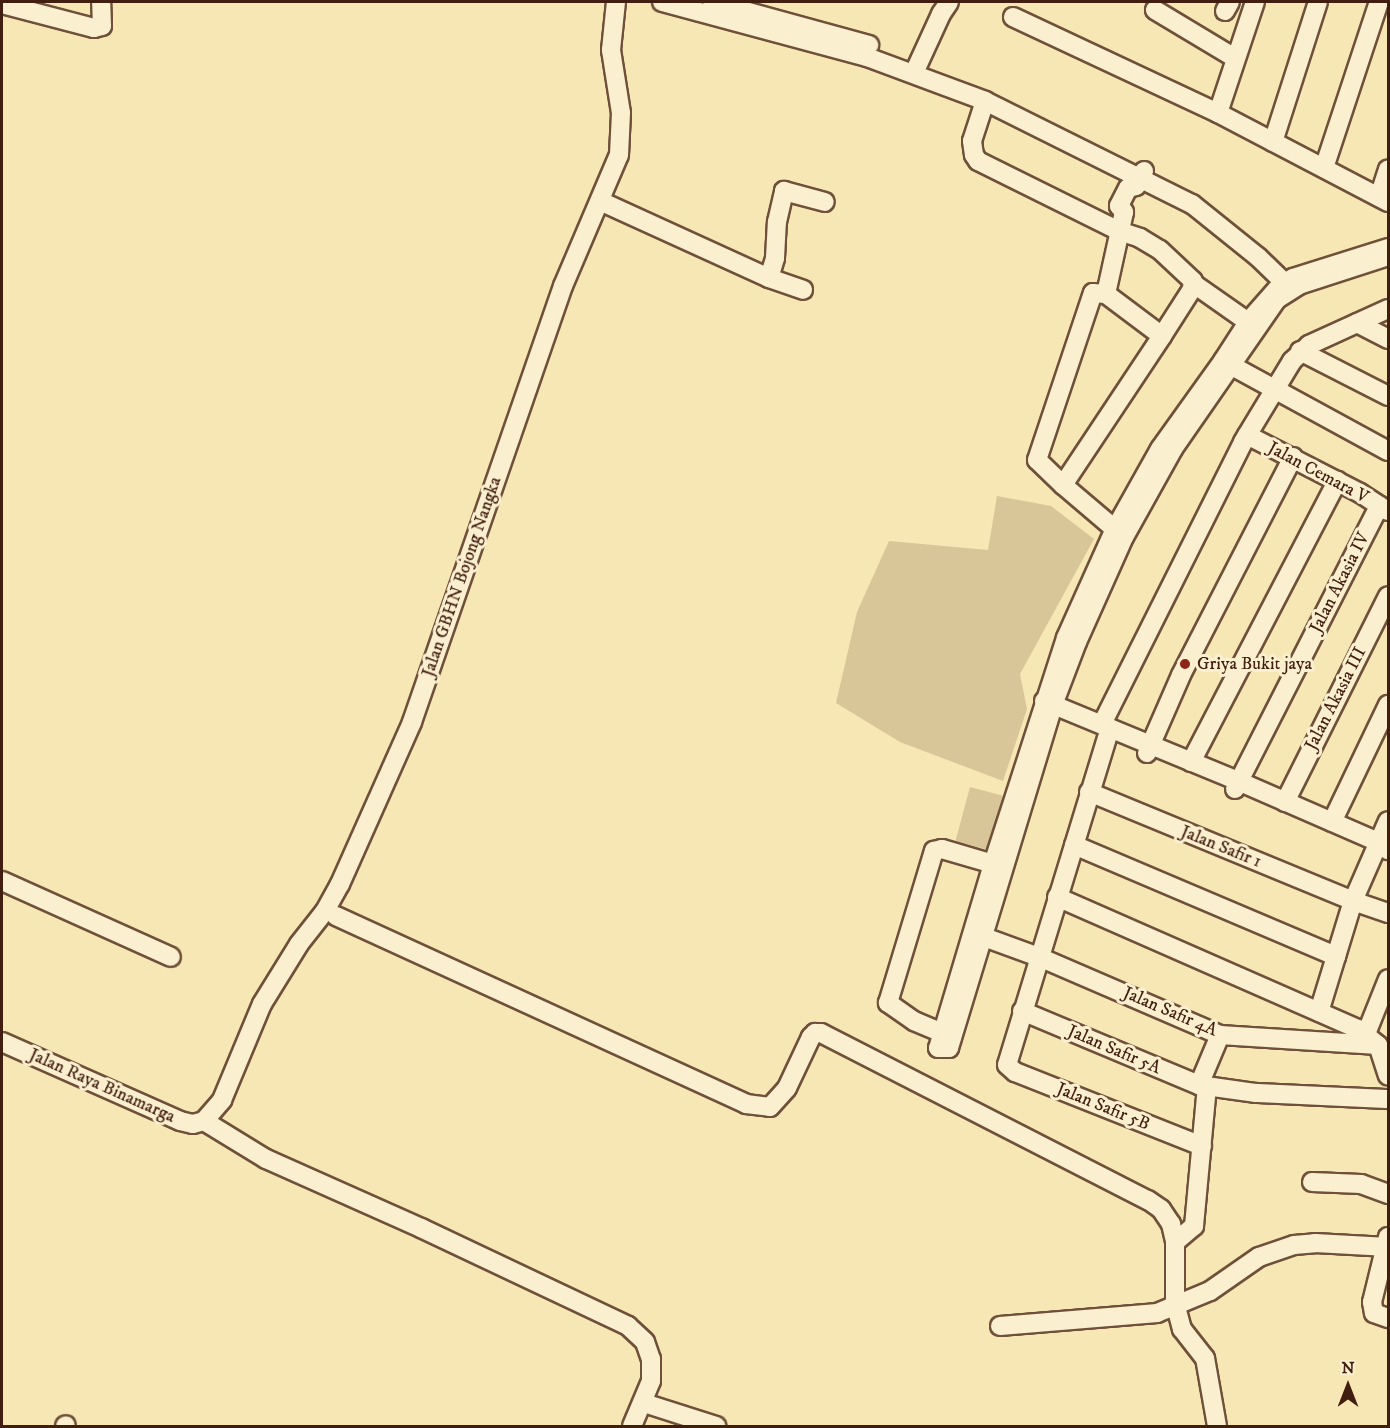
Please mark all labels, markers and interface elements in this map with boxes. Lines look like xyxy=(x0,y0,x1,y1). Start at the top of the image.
street label: Jalan Cemara V xyxy=(1264,437,1372,509)
street label: Jalan GBHN Bojong Nangka xyxy=(418,474,506,680)
street label: Jalan Akasia IV xyxy=(1305,529,1375,637)
street label: Jalan Akasia III xyxy=(1301,644,1371,754)
place label: Griya Bukit jaya xyxy=(1197,653,1312,675)
marker: Griya Bukit jaya xyxy=(1178,657,1192,671)
street label: Jalan Safir 1 xyxy=(1177,821,1265,873)
street label: Jalan Safir 4A xyxy=(1120,982,1220,1042)
street label: Jalan Safir 5A xyxy=(1064,1021,1164,1079)
street label: Jalan Raya Binamarga xyxy=(26,1044,178,1128)
street label: Jalan Safir 5B xyxy=(1053,1078,1153,1136)
north arrow xyxy=(1318,1356,1378,1416)
text: N xyxy=(1341,1358,1355,1378)

